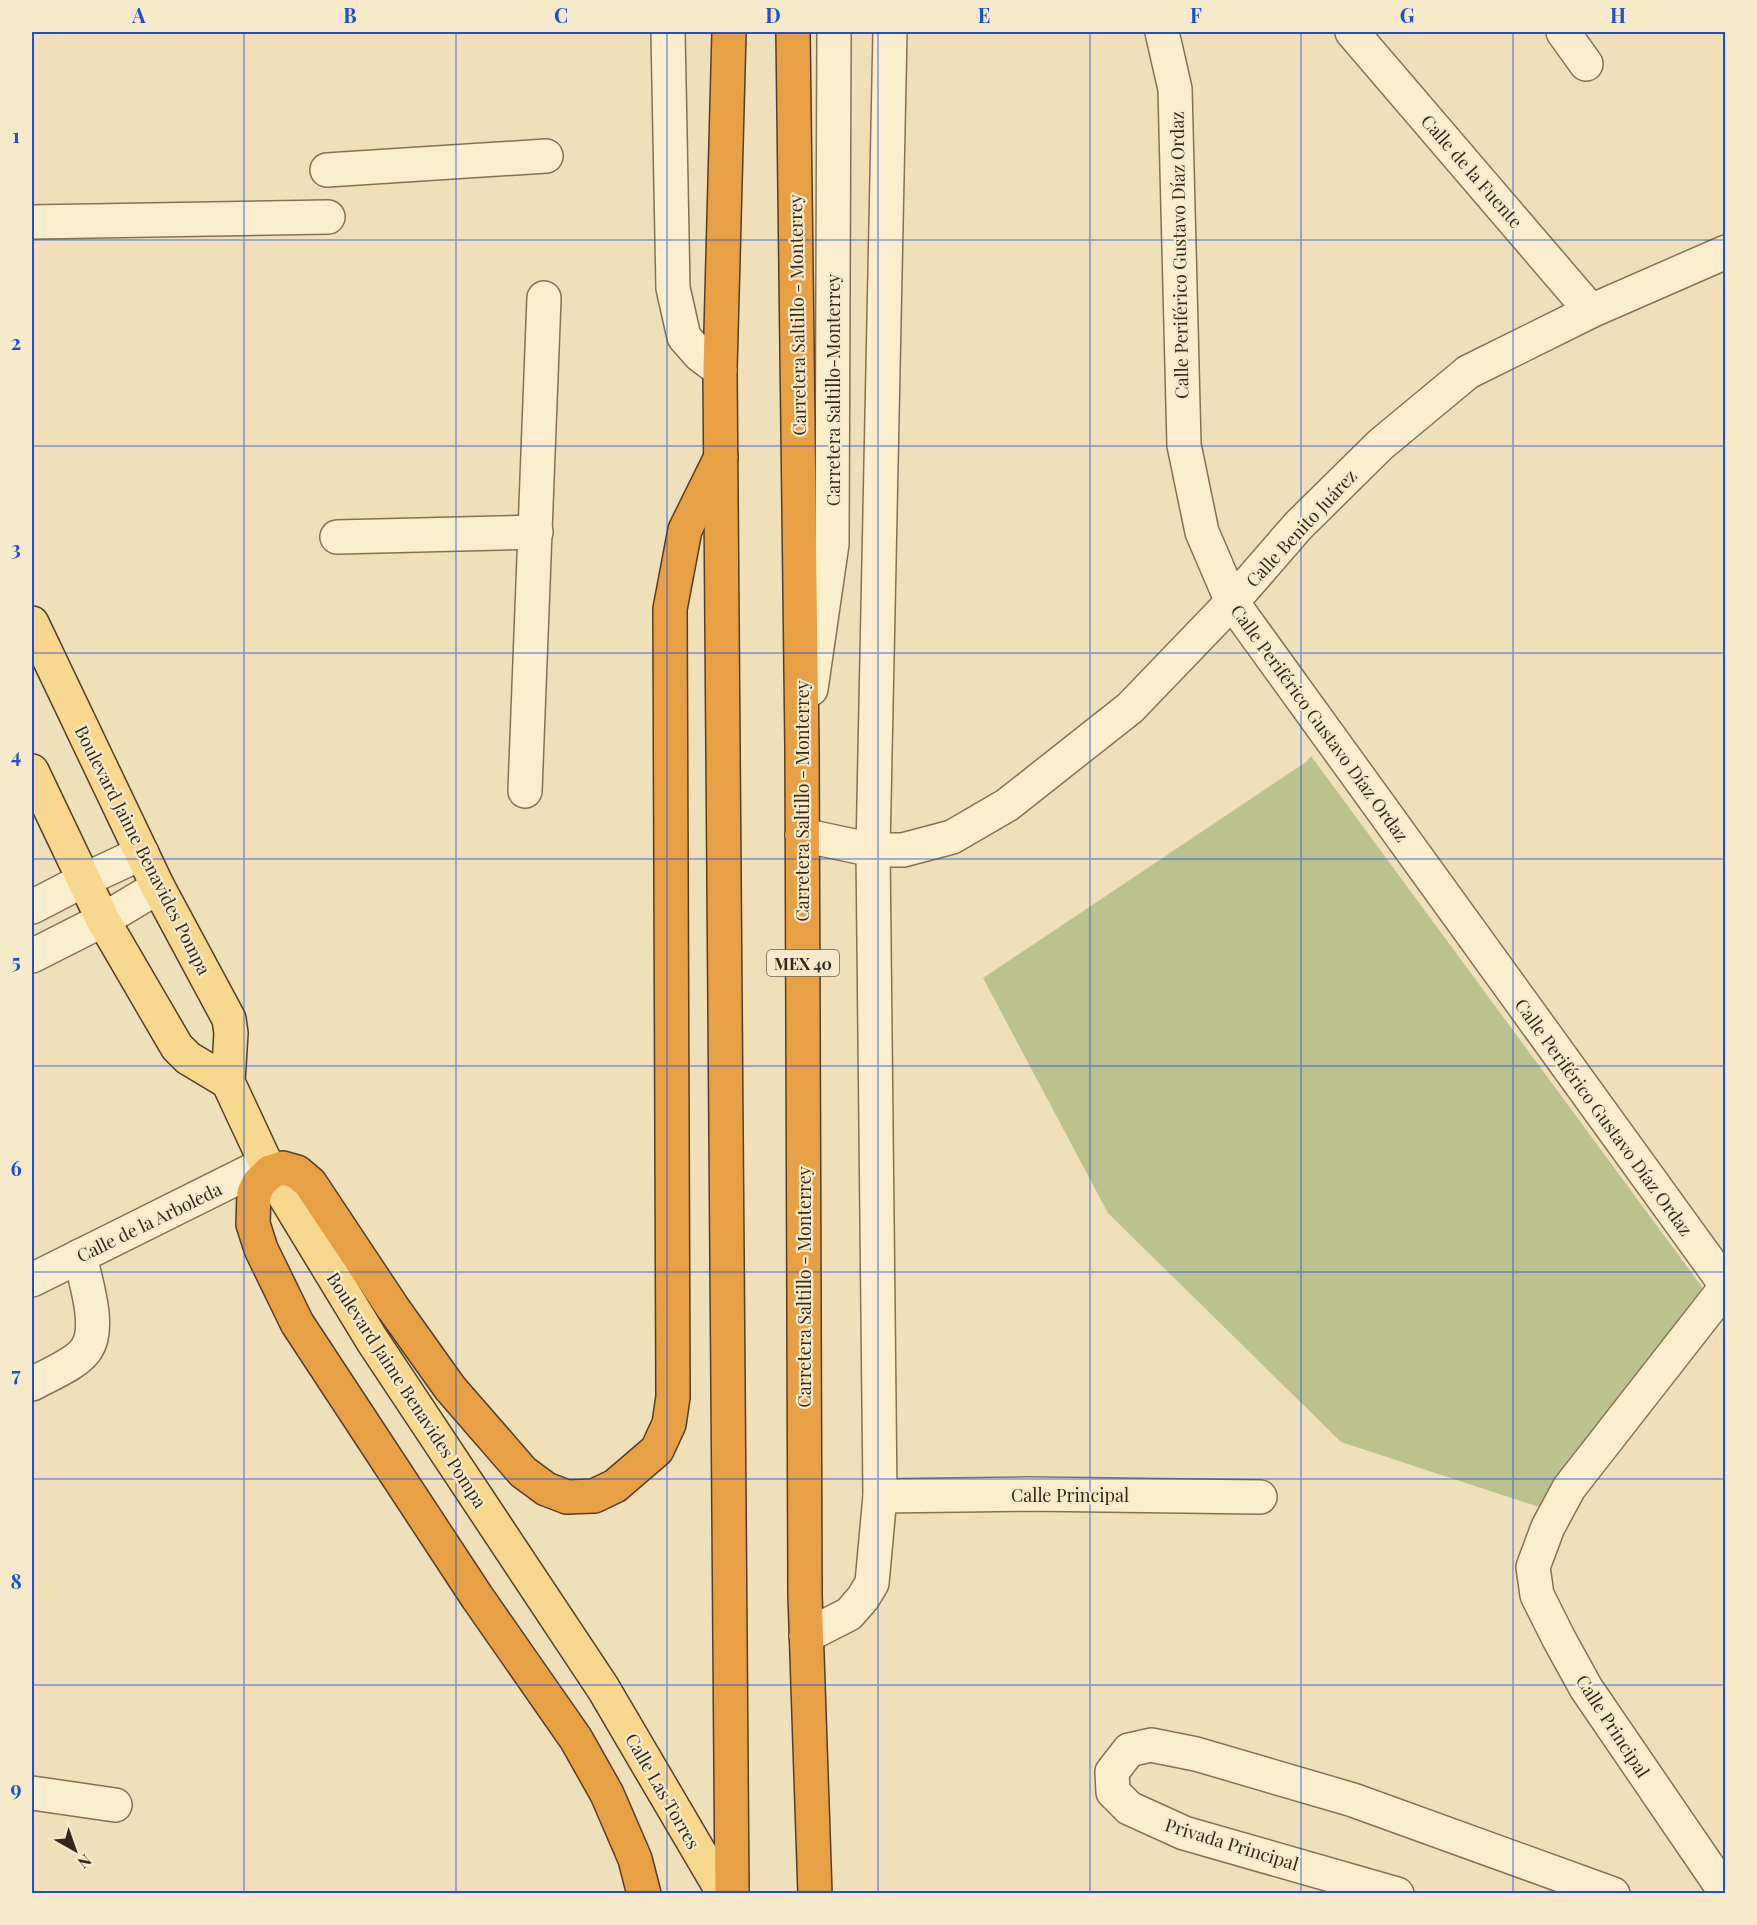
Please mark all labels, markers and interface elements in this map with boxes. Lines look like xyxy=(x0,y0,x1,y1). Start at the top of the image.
text: A xyxy=(131,1,146,28)
text: B xyxy=(343,1,357,28)
text: C xyxy=(554,1,568,28)
text: D xyxy=(765,1,781,28)
text: E xyxy=(978,1,990,28)
text: F xyxy=(1190,1,1202,28)
text: G xyxy=(1400,1,1415,28)
text: H xyxy=(1610,1,1626,28)
street label: Calle de la Fuente xyxy=(1416,109,1528,233)
street label: Calle Periférico Gustavo Díaz Ordaz xyxy=(1164,111,1194,399)
text: 1 xyxy=(12,121,20,148)
street label: Carretera Saltillo - Monterrey xyxy=(783,194,811,436)
street label: Carretera Saltillo-Monterrey xyxy=(821,274,845,506)
text: 2 xyxy=(11,328,21,355)
street label: Calle Benito Juárez xyxy=(1240,464,1362,592)
text: 3 xyxy=(11,534,21,561)
street label: Calle Periférico Gustavo Díaz Ordaz xyxy=(1226,600,1414,846)
street label: Carretera Saltillo - Monterrey xyxy=(790,680,814,922)
street label: Boulevard Jaime Benavides Pompa xyxy=(69,721,217,979)
text: 4 xyxy=(11,741,21,768)
text: 5 xyxy=(11,947,21,974)
road number: MEX 40 xyxy=(767,950,839,976)
street label: Calle Periférico Gustavo Díaz Ordaz xyxy=(1510,994,1698,1240)
text: 6 xyxy=(10,1154,22,1181)
street label: Carretera Saltillo - Monterrey xyxy=(792,1166,816,1408)
street label: Calle de la Arboleda xyxy=(72,1176,226,1268)
street label: Boulevard Jaime Benavides Pompa xyxy=(322,1267,492,1513)
text: 7 xyxy=(11,1360,21,1387)
street label: Calle Principal xyxy=(1011,1483,1129,1507)
text: 8 xyxy=(10,1567,22,1594)
street label: Calle Principal xyxy=(1571,1670,1655,1782)
street label: Calle Las Torres xyxy=(620,1729,706,1853)
text: 9 xyxy=(10,1774,22,1801)
street label: Privada Principal xyxy=(1162,1812,1302,1876)
north arrow xyxy=(45,1820,105,1880)
text: N xyxy=(73,1850,96,1874)

